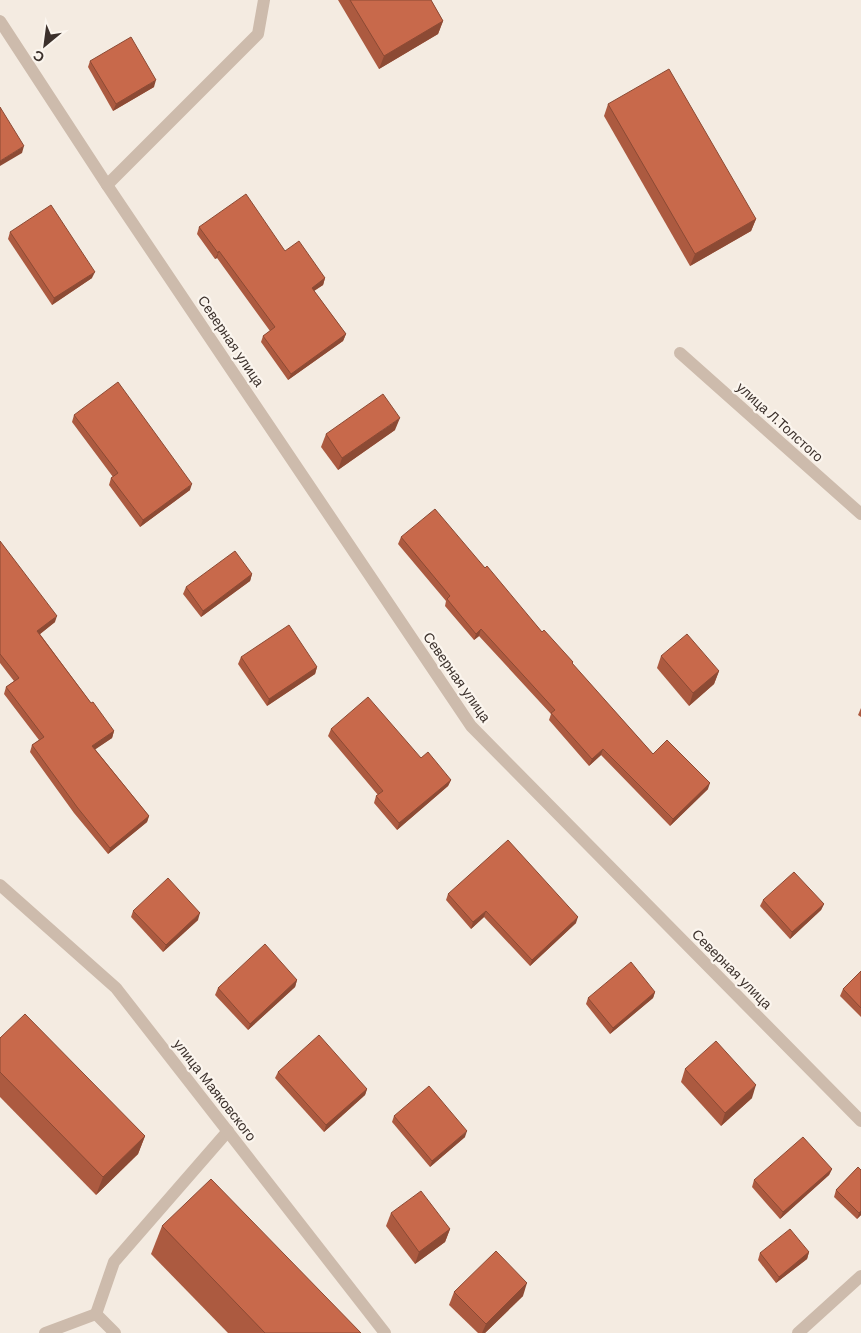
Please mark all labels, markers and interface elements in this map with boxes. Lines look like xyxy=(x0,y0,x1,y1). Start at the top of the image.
north arrow xyxy=(20,20,70,70)
text: С xyxy=(30,46,47,67)
street label: Северная улица xyxy=(194,292,268,390)
street label: улица Л.Толстого xyxy=(733,378,827,466)
street label: Северная улица xyxy=(419,628,495,726)
street label: Северная улица xyxy=(688,925,776,1013)
street label: улица Маяковского xyxy=(170,1035,261,1145)

